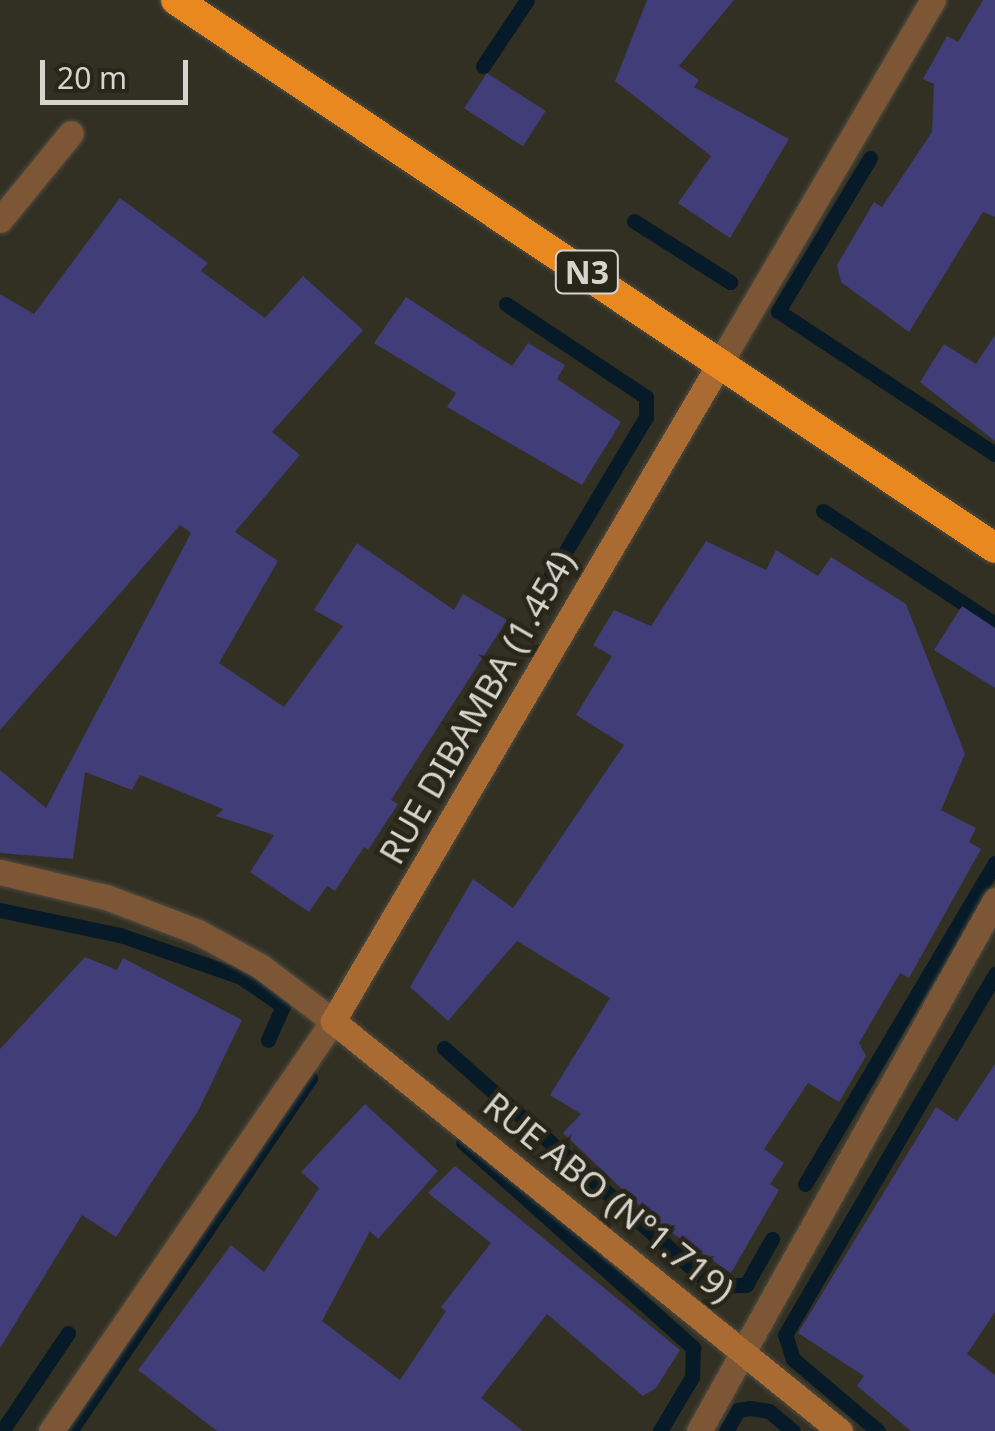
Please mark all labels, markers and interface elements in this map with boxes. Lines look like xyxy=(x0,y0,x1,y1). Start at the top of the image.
scale bar xyxy=(45,40,192,102)
text: 20 m xyxy=(57,57,127,98)
road number: N3 xyxy=(554,245,620,299)
street label: RUE DIBAMBA (1.454) xyxy=(370,543,584,871)
street label: RUE ABO (N°1.719) xyxy=(476,1083,742,1311)

